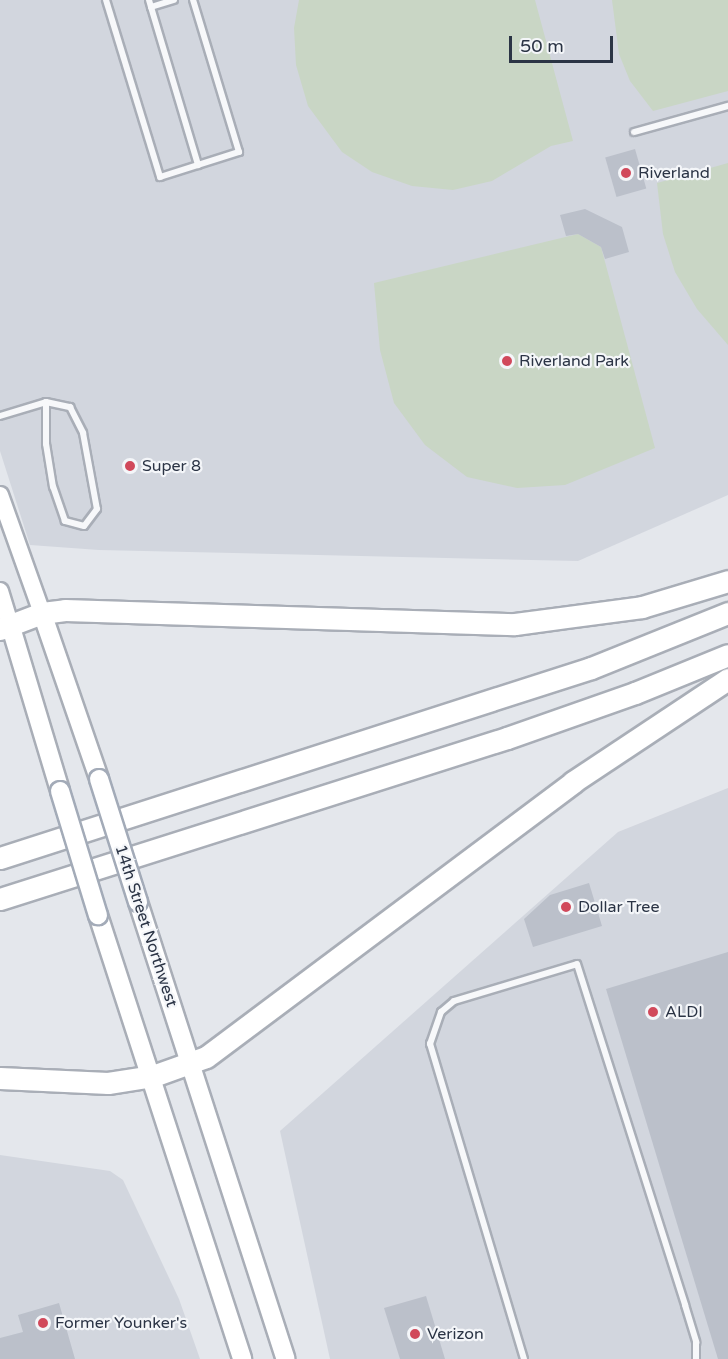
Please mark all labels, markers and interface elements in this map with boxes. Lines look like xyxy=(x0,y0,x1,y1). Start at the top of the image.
scale bar xyxy=(512,24,616,62)
text: 50 m xyxy=(520,35,564,57)
place label: Riverland xyxy=(638,163,710,183)
marker: Riverland xyxy=(619,166,633,180)
place label: Riverland Park xyxy=(519,351,629,371)
marker: Riverland Park xyxy=(500,354,514,368)
place label: Super 8 xyxy=(142,456,201,476)
marker: Super 8 xyxy=(123,459,137,473)
street label: 14th Street Northwest xyxy=(111,842,181,1010)
place label: Dollar Tree xyxy=(578,897,659,917)
marker: Dollar Tree xyxy=(559,900,573,914)
place label: ALDI xyxy=(665,1002,703,1022)
marker: ALDI xyxy=(646,1005,660,1019)
place label: Former Younker's xyxy=(55,1313,187,1333)
marker: Former Younker's xyxy=(36,1316,50,1330)
place label: Verizon xyxy=(427,1324,484,1344)
marker: Verizon xyxy=(408,1327,422,1341)

